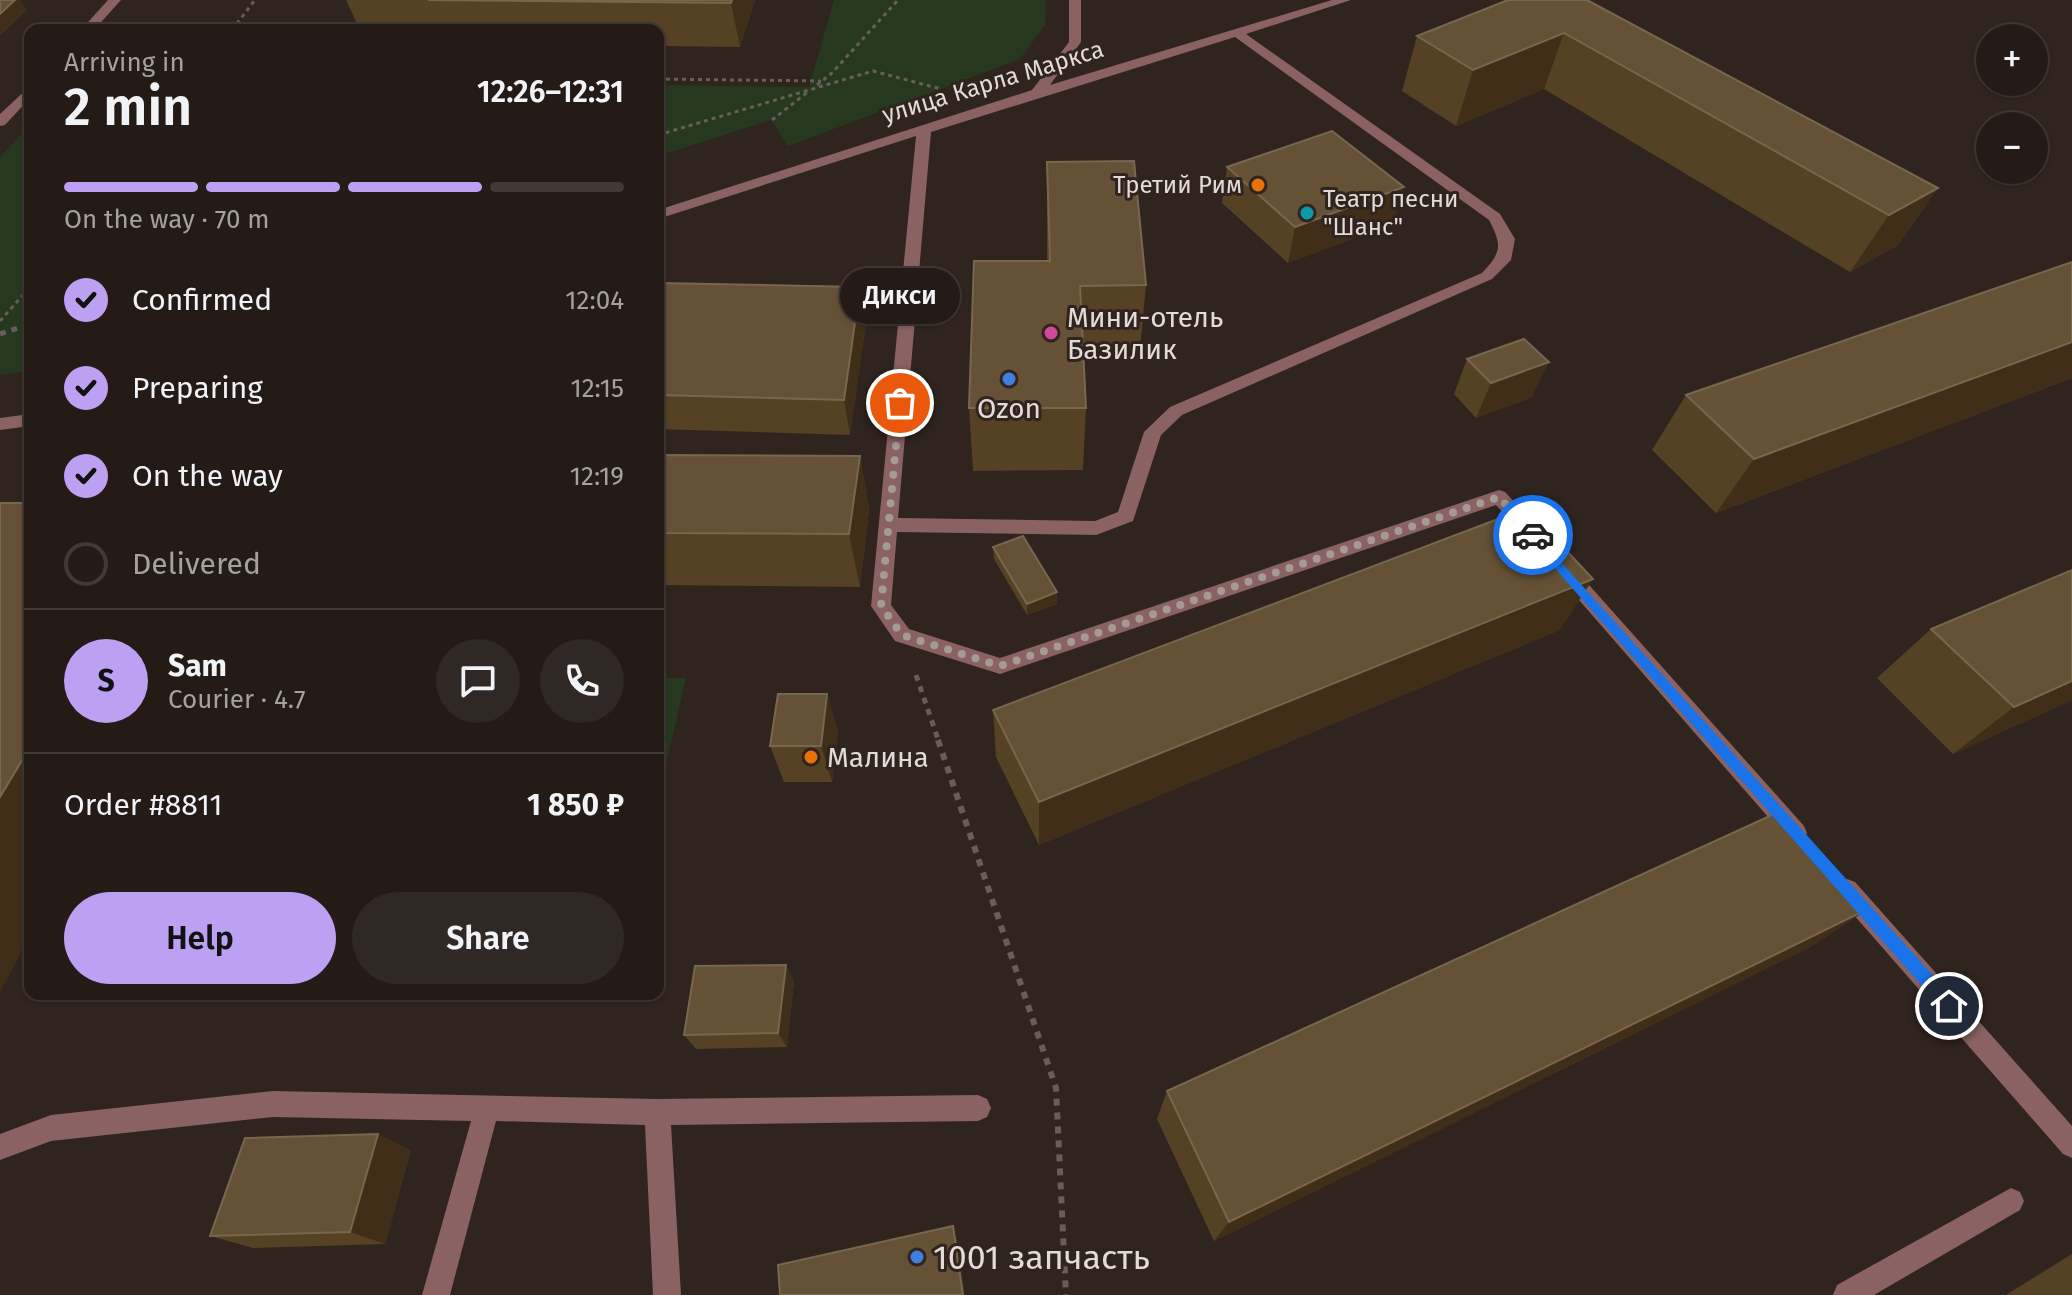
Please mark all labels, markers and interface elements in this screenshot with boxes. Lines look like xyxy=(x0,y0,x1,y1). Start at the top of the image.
map controls xyxy=(1976,24,2048,184)
button: + xyxy=(1976,24,2048,96)
street label: улица Карла Маркса xyxy=(879,35,1107,129)
text: Arriving in xyxy=(64,47,185,78)
text: 12:26–12:31 xyxy=(477,74,624,110)
text: 2 min xyxy=(64,76,192,139)
button: − xyxy=(1976,112,2048,184)
place label: Третий Рим xyxy=(1113,171,1242,199)
marker: Третий Рим xyxy=(1249,176,1267,194)
place label: Театр песни "Шанс" xyxy=(1323,185,1458,241)
text: On the way · 70 m xyxy=(64,204,270,235)
marker: Театр песни "Шанс" xyxy=(1298,204,1316,222)
callout: Дикси xyxy=(840,267,960,323)
icon: check xyxy=(64,278,108,322)
text: Дикси xyxy=(863,280,937,311)
text: Confirmed xyxy=(132,282,272,318)
text: 12:04 xyxy=(565,285,624,316)
place label: Мини-отель Базилик xyxy=(1067,301,1223,366)
marker: Мини-отель Базилик xyxy=(1042,324,1060,342)
icon: check xyxy=(64,366,108,410)
pin xyxy=(866,369,934,437)
text: Preparing xyxy=(132,370,263,406)
marker: Ozon xyxy=(1000,370,1018,388)
text: 12:15 xyxy=(570,373,624,404)
icon: bag xyxy=(878,381,922,425)
place label: Ozon xyxy=(977,392,1041,425)
icon: check xyxy=(64,454,108,498)
text: On the way xyxy=(132,458,283,494)
text: 12:19 xyxy=(570,461,624,492)
courier xyxy=(1493,495,1573,575)
icon: car xyxy=(1511,513,1555,557)
text: Delivered xyxy=(132,546,261,582)
button: chat xyxy=(436,639,520,723)
button: phone xyxy=(540,639,624,723)
text: Sam xyxy=(168,648,227,684)
text: S xyxy=(97,663,115,699)
text: Courier · 4.7 xyxy=(168,684,306,715)
place label: Малина xyxy=(827,741,929,774)
marker: Малина xyxy=(802,748,820,766)
text: Order #8811 xyxy=(64,787,223,823)
text: 1 850 ₽ xyxy=(527,787,624,823)
button: Help xyxy=(64,892,336,984)
button: Share xyxy=(352,892,624,984)
pin xyxy=(1915,972,1983,1040)
icon: home xyxy=(1927,984,1971,1028)
place label: 1001 запчасть xyxy=(933,1237,1150,1278)
marker: 1001 запчасть xyxy=(908,1248,926,1266)

